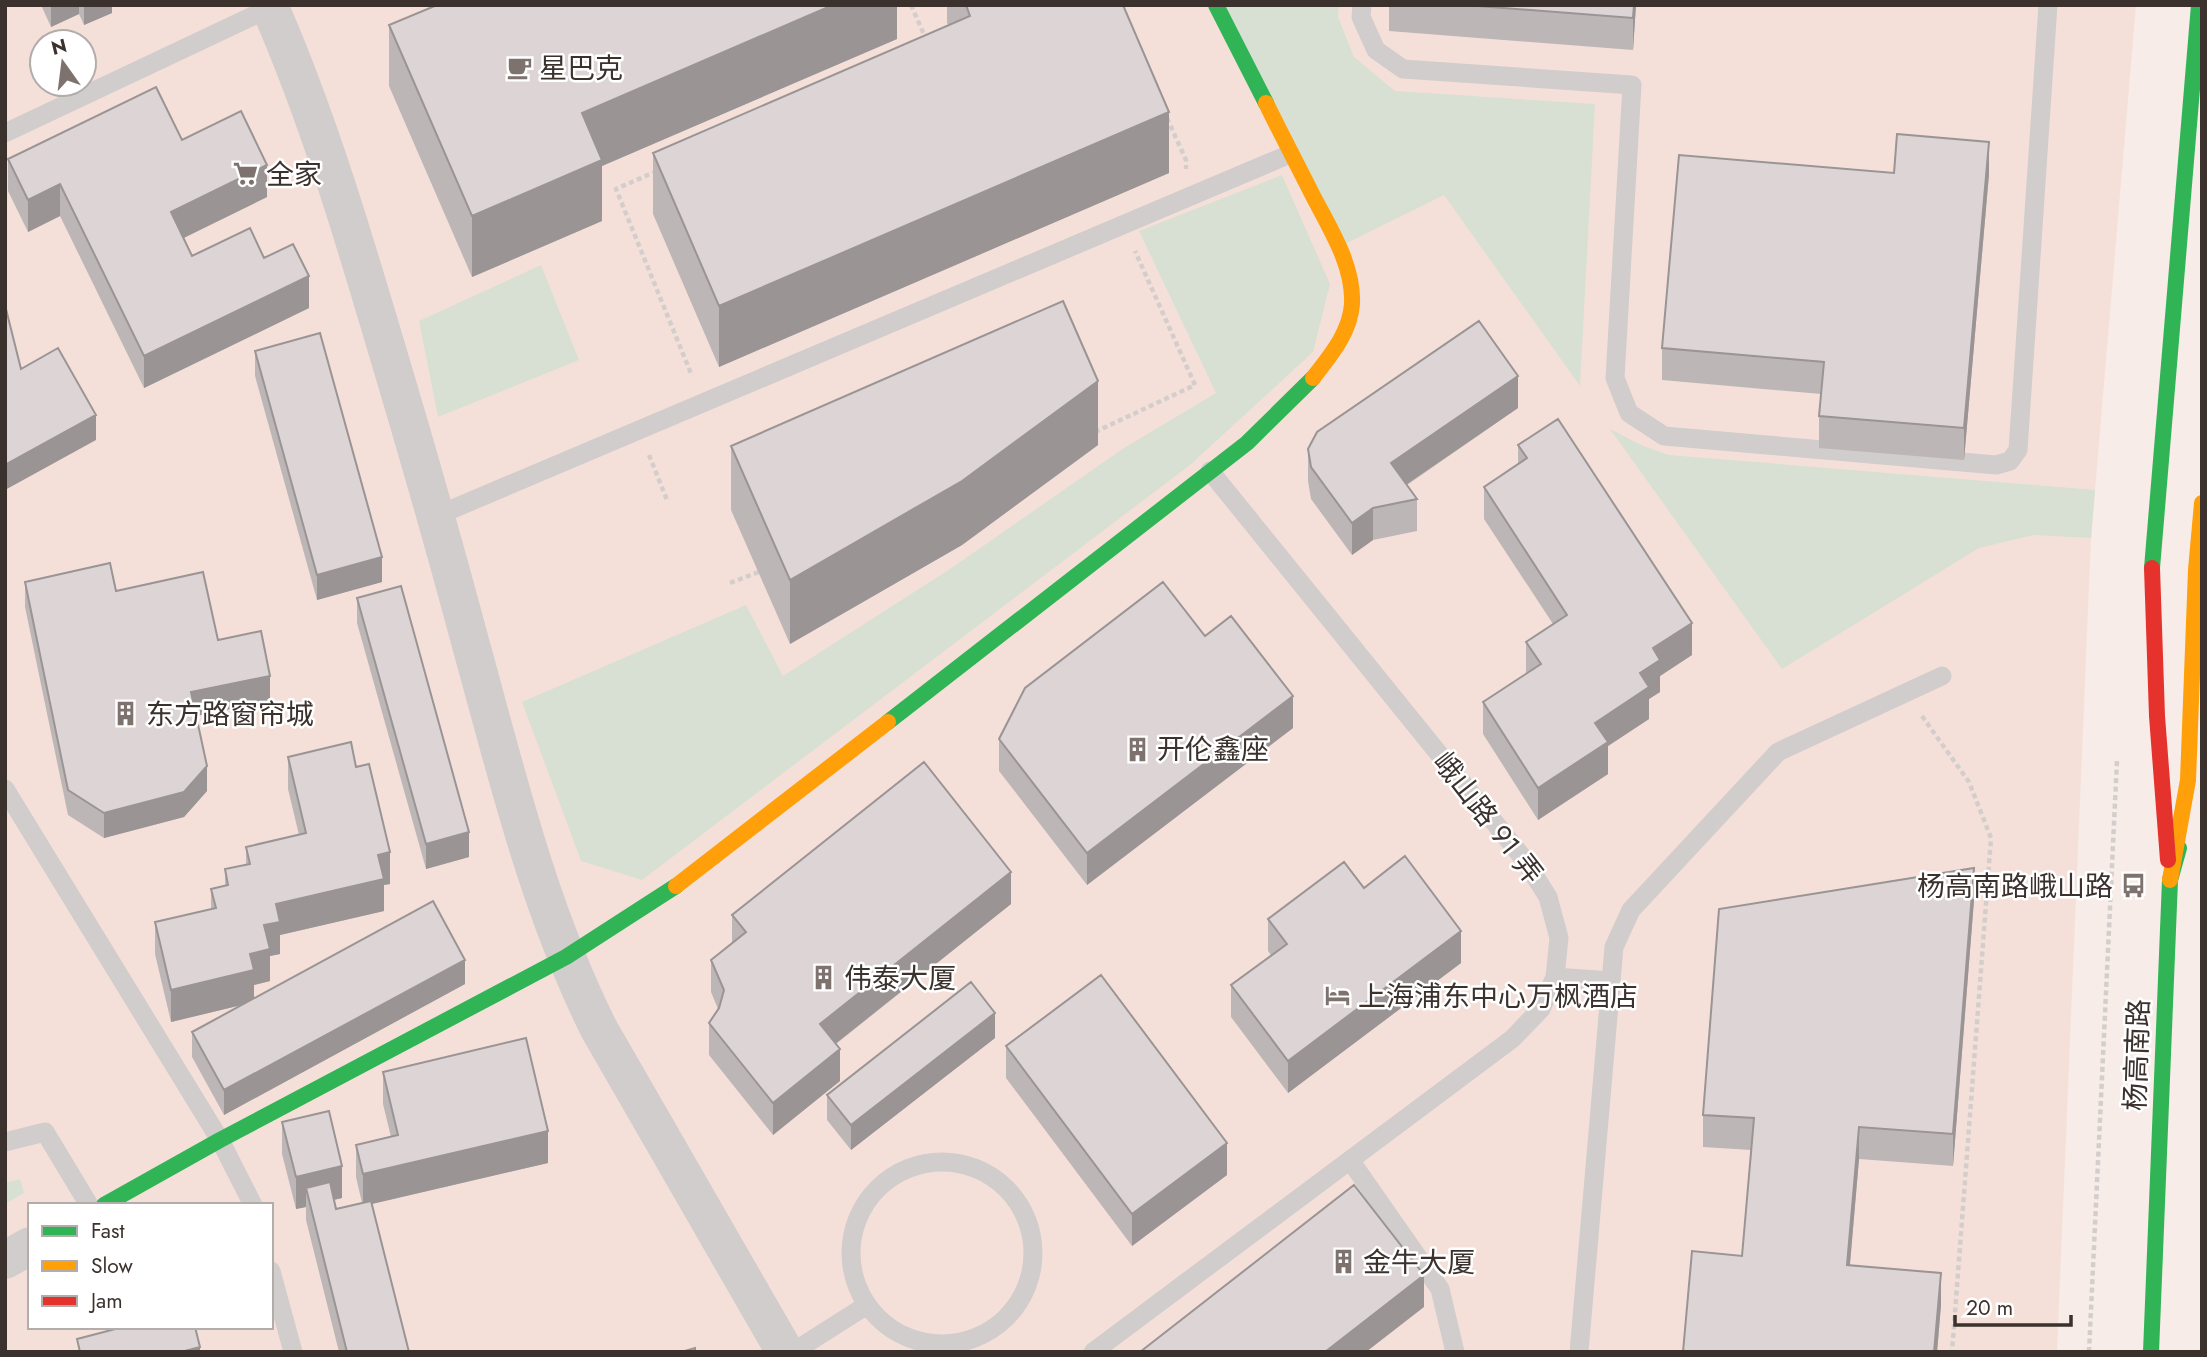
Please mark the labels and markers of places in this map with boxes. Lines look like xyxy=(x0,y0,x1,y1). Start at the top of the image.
place label: 星巴克 xyxy=(539,48,623,89)
cafe icon: 星巴克 xyxy=(505,54,533,82)
place label: 全家 xyxy=(266,154,322,195)
supermarket icon: 全家 xyxy=(232,160,260,188)
place label: 东方路窗帘城 xyxy=(146,694,314,735)
building icon: 东方路窗帘城 xyxy=(112,700,140,728)
place label: 开伦鑫座 xyxy=(1157,729,1269,770)
building icon: 开伦鑫座 xyxy=(1123,735,1151,763)
place label: 杨高南路峨山路 xyxy=(1917,866,2113,907)
bus stop icon: 杨高南路峨山路 xyxy=(2119,872,2147,900)
place label: 伟泰大厦 xyxy=(844,958,956,999)
building icon: 伟泰大厦 xyxy=(810,964,838,992)
place label: 上海浦东中心万枫酒店 xyxy=(1358,976,1638,1017)
hotel icon: 上海浦东中心万枫酒店 xyxy=(1324,982,1352,1010)
place label: 金牛大厦 xyxy=(1363,1242,1475,1283)
building icon: 金牛大厦 xyxy=(1329,1248,1357,1276)

